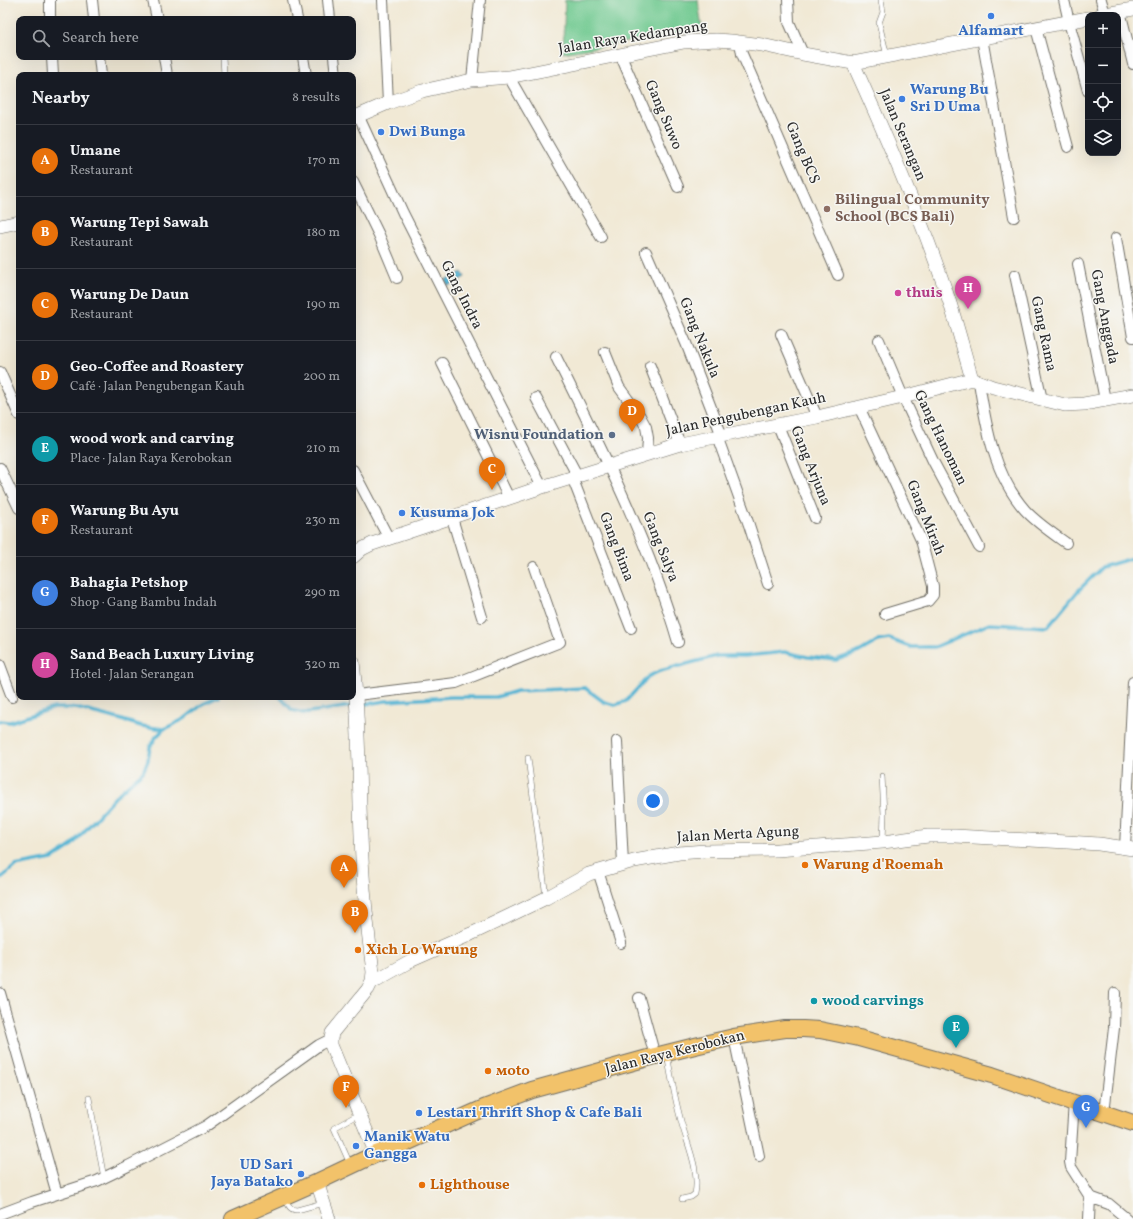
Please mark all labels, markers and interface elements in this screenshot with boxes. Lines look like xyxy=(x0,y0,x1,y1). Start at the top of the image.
marker: Alfamart xyxy=(986,11,996,21)
map controls xyxy=(1085,12,1121,156)
button: + xyxy=(1085,12,1121,48)
search box xyxy=(16,16,356,60)
street label: Jalan Raya Kedampang xyxy=(557,16,709,60)
place label: Alfamart xyxy=(958,21,1024,42)
icon: search xyxy=(30,27,52,49)
text: Search here xyxy=(62,28,139,49)
button: − xyxy=(1085,48,1121,84)
street label: Gang Suwo xyxy=(639,77,687,153)
place label: Warung Bu Sri D Uma xyxy=(910,80,989,118)
button: locate xyxy=(1085,84,1121,120)
street label: Jalan Serangan xyxy=(873,86,931,184)
text: Nearby xyxy=(32,87,90,110)
text: 8 results xyxy=(292,89,340,107)
marker: Warung Bu Sri D Uma xyxy=(897,94,907,104)
street label: Gang BCS xyxy=(780,119,824,187)
button: layers xyxy=(1085,120,1121,156)
place label: Dwi Bunga xyxy=(389,122,466,143)
marker: Dwi Bunga xyxy=(376,127,386,137)
text: Umane xyxy=(70,141,120,162)
text: A xyxy=(40,152,50,170)
text: 170 m xyxy=(307,152,340,170)
text: Restaurant xyxy=(70,162,133,180)
place label: Bilingual Community School (BCS Bali) xyxy=(835,190,990,228)
marker: Bilingual Community School (BCS Bali) xyxy=(822,204,832,214)
text: Warung Tepi Sawah xyxy=(70,213,209,234)
text: B xyxy=(41,224,49,242)
text: 180 m xyxy=(306,224,340,242)
text: Restaurant xyxy=(70,234,133,252)
street label: Gang Indra xyxy=(435,257,487,333)
street label: Gang Anggada xyxy=(1085,268,1123,366)
pin: H xyxy=(955,276,981,309)
place label: thuis xyxy=(906,283,943,304)
text: Warung De Daun xyxy=(70,285,189,306)
marker: thuis xyxy=(893,288,903,298)
street label: Gang Rama xyxy=(1025,294,1061,374)
street label: Gang Nakula xyxy=(673,295,725,381)
text: C xyxy=(41,296,49,314)
text: 190 m xyxy=(306,296,340,314)
text: Restaurant xyxy=(70,306,133,324)
text: Geo-Coffee and Roastery xyxy=(70,357,244,378)
text: D xyxy=(40,368,50,386)
text: 200 m xyxy=(303,368,340,386)
text: Café · Jalan Pengubengan Kauh xyxy=(70,378,245,396)
street label: Gang Hanoman xyxy=(908,387,972,489)
street label: Jalan Pengubengan Kauh xyxy=(664,388,828,442)
pin: D xyxy=(619,399,645,432)
street label: Gang Arjuna xyxy=(785,423,835,509)
place label: Wisnu Foundation xyxy=(474,425,604,446)
text: wood work and carving xyxy=(70,429,234,450)
marker: Wisnu Foundation xyxy=(607,430,617,440)
text: E xyxy=(41,440,49,458)
text: 210 m xyxy=(306,440,340,458)
text: Place · Jalan Raya Kerobokan xyxy=(70,450,232,468)
pin: C xyxy=(479,457,505,490)
street label: Gang Mirah xyxy=(900,477,950,559)
text: Warung Bu Ayu xyxy=(70,501,179,522)
place label: Kusuma Jok xyxy=(410,503,495,524)
marker: Kusuma Jok xyxy=(397,508,407,518)
street label: Gang Bima xyxy=(593,509,639,585)
street label: Gang Salya xyxy=(636,509,684,585)
text: F xyxy=(41,512,49,530)
text: 230 m xyxy=(305,512,340,530)
text: Restaurant xyxy=(70,522,133,540)
text: Bahagia Petshop xyxy=(70,573,188,594)
text: G xyxy=(40,584,50,602)
text: 290 m xyxy=(304,584,340,602)
text: Shop · Gang Bambu Indah xyxy=(70,594,217,612)
text: Sand Beach Luxury Living xyxy=(70,645,254,666)
text: H xyxy=(40,656,50,674)
text: 320 m xyxy=(305,656,340,674)
text: Hotel · Jalan Serangan xyxy=(70,666,194,684)
your location xyxy=(643,791,663,811)
street label: Jalan Merta Agung xyxy=(676,821,800,849)
pin: A xyxy=(331,855,357,888)
place label: Warung d'Roemah xyxy=(813,855,944,876)
marker: Warung d'Roemah xyxy=(800,860,810,870)
pin: B xyxy=(342,900,368,933)
place label: Xich Lo Warung xyxy=(366,940,478,961)
marker: Xich Lo Warung xyxy=(353,945,363,955)
place label: wood carvings xyxy=(822,991,924,1012)
marker: wood carvings xyxy=(809,996,819,1006)
pin: E xyxy=(943,1015,969,1048)
street label: Jalan Raya Kerobokan xyxy=(603,1025,747,1081)
place label: моto xyxy=(496,1061,530,1082)
marker: моto xyxy=(483,1066,493,1076)
pin: F xyxy=(333,1075,359,1108)
pin: G xyxy=(1073,1095,1099,1128)
place label: Lestari Thrift Shop & Cafe Bali xyxy=(427,1103,642,1124)
marker: Lestari Thrift Shop & Cafe Bali xyxy=(414,1108,424,1118)
place label: Manik Watu Gangga xyxy=(364,1127,450,1165)
marker: Manik Watu Gangga xyxy=(351,1141,361,1151)
place label: UD Sari Jaya Batako xyxy=(210,1155,293,1193)
marker: UD Sari Jaya Batako xyxy=(296,1169,306,1179)
place label: Lighthouse xyxy=(430,1175,510,1196)
marker: Lighthouse xyxy=(417,1180,427,1190)

